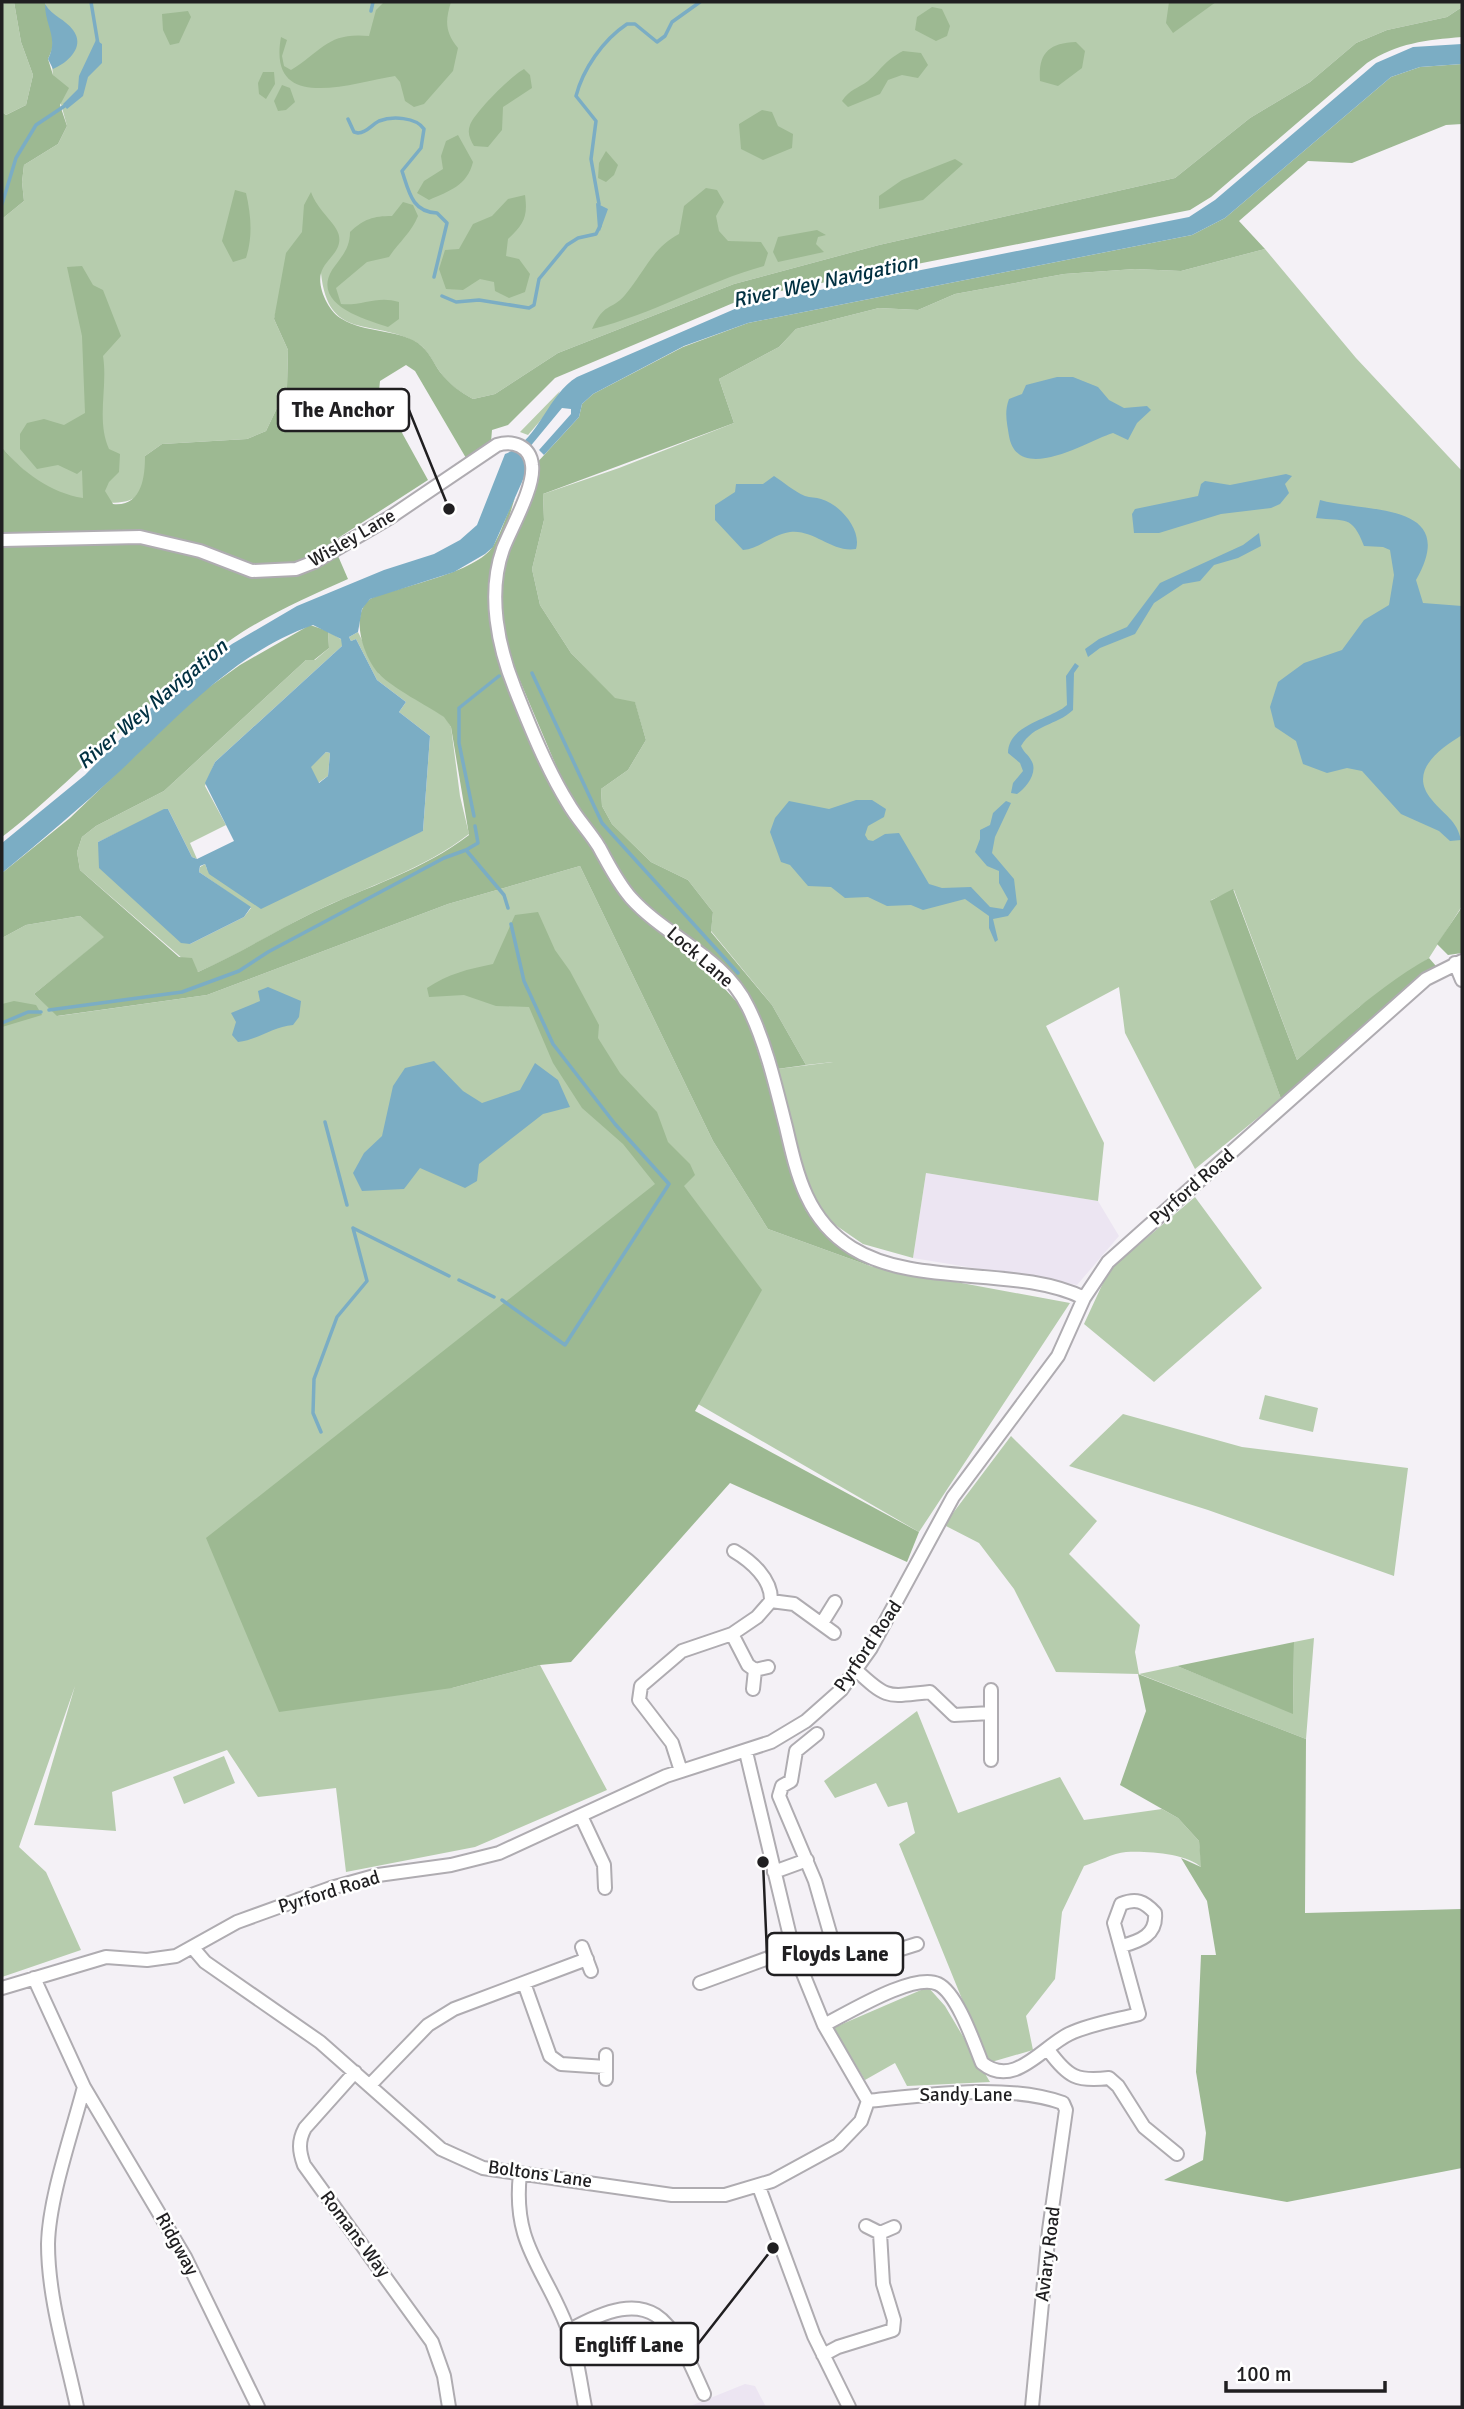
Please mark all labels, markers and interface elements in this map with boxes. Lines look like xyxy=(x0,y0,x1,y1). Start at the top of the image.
water label: River Wey Navigation xyxy=(730,249,920,313)
callout: The Anchor xyxy=(278,389,409,431)
text: The Anchor xyxy=(292,397,395,423)
street label: Wisley Lane xyxy=(304,503,400,573)
water label: River Wey Navigation xyxy=(71,633,233,775)
street label: Lock Lane xyxy=(661,921,739,993)
street label: Pyrford Road xyxy=(1144,1143,1240,1231)
street label: Pyrford Road xyxy=(829,1596,907,1696)
street label: Pyrford Road xyxy=(275,1865,383,1919)
callout: Floyds Lane xyxy=(767,1933,903,1975)
text: Floyds Lane xyxy=(781,1941,889,1967)
street label: Sandy Lane xyxy=(920,2083,1012,2107)
street label: Boltons Lane xyxy=(486,2155,594,2193)
street label: Romans Way xyxy=(315,2186,395,2282)
street label: Aviary Road xyxy=(1030,2205,1066,2303)
street label: Ridgway xyxy=(150,2208,204,2280)
callout: Engliff Lane xyxy=(561,2323,698,2365)
text: Engliff Lane xyxy=(574,2332,684,2358)
scale bar xyxy=(1226,2350,1385,2394)
text: 100 m xyxy=(1236,2361,1291,2387)

